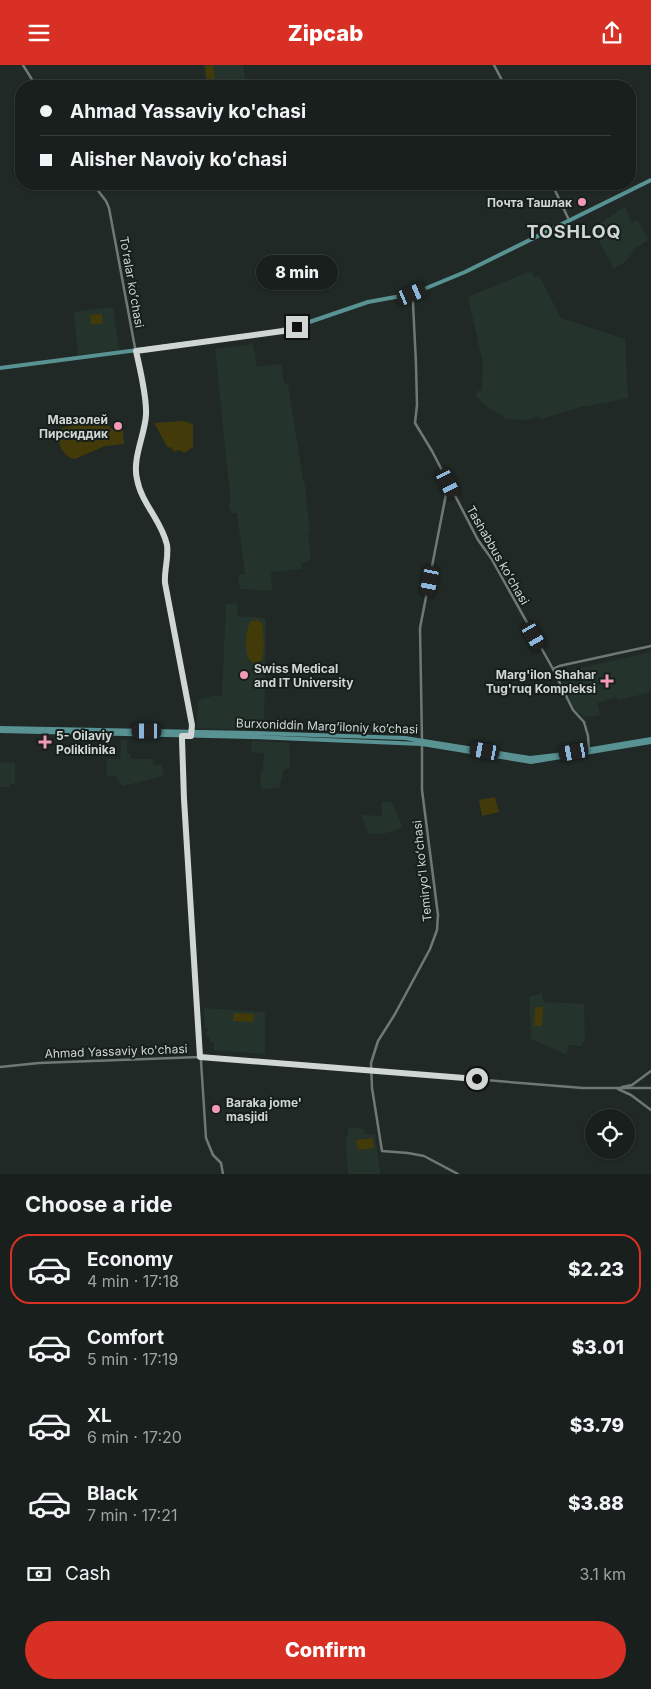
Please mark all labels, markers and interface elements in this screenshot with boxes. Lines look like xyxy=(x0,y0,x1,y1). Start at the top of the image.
icon: menu xyxy=(25,19,53,47)
icon: share xyxy=(598,19,626,47)
text: Zipcab xyxy=(288,20,363,46)
text: Ahmad Yassaviy ko'chasi xyxy=(70,100,306,123)
text: Alisher Navoiy koʻchasi xyxy=(70,148,287,171)
place label: Почта Ташлак xyxy=(487,195,572,210)
marker: Почта Ташлак xyxy=(576,196,588,208)
district label: TOSHLOQ xyxy=(526,221,622,242)
street label: Toʻralar koʻchasi xyxy=(117,235,147,329)
callout: 8 min xyxy=(256,255,338,289)
text: 8 min xyxy=(275,262,319,282)
car xyxy=(395,281,428,307)
route end xyxy=(286,316,308,338)
place label: Мавзолей Пирсиддик xyxy=(39,412,108,441)
marker: Мавзолей Пирсиддик xyxy=(112,420,124,432)
car xyxy=(434,466,461,500)
street label: Tashabbus koʻchasi xyxy=(464,503,533,607)
car xyxy=(419,565,440,597)
car xyxy=(520,619,547,653)
place label: Swiss Medical and IT University xyxy=(254,661,354,690)
place label: Marg'ilon Shahar Tug'ruq Kompleksi xyxy=(486,667,596,696)
marker: Swiss Medical and IT University xyxy=(238,669,250,681)
marker: Marg'ilon Shahar Tug'ruq Kompleksi xyxy=(600,674,614,688)
street label: Burxoniddin Marg’iloniy ko’chasi xyxy=(236,715,418,737)
car xyxy=(132,724,162,739)
place label: 5- Oilaviy Poliklinika xyxy=(56,728,116,757)
marker: 5- Oilaviy Poliklinika xyxy=(38,735,52,749)
car xyxy=(468,741,501,761)
car xyxy=(557,742,590,762)
street label: Temiryoʻl koʻchasi xyxy=(409,820,435,922)
street label: Ahmad Yassaviy ko'chasi xyxy=(44,1041,188,1061)
route start xyxy=(466,1068,488,1090)
place label: Baraka jome' masjidi xyxy=(226,1095,302,1124)
marker: Baraka jome' masjidi xyxy=(210,1103,222,1115)
map controls xyxy=(585,1109,635,1159)
button: locate xyxy=(585,1109,635,1159)
text: Choose a ride xyxy=(25,1191,173,1217)
icon: car xyxy=(27,1247,72,1292)
text: Economy xyxy=(87,1248,173,1271)
text: $2.23 xyxy=(568,1258,624,1281)
text: 4 min · 17:18 xyxy=(87,1271,179,1291)
icon: car xyxy=(27,1325,72,1370)
text: Comfort xyxy=(87,1326,164,1349)
text: $3.01 xyxy=(572,1336,624,1359)
text: 5 min · 17:19 xyxy=(87,1349,178,1369)
icon: car xyxy=(27,1403,72,1448)
text: XL xyxy=(87,1404,112,1427)
text: $3.79 xyxy=(570,1414,624,1437)
text: 6 min · 17:20 xyxy=(87,1427,182,1447)
icon: car xyxy=(27,1481,72,1526)
text: Black xyxy=(87,1482,138,1505)
text: $3.88 xyxy=(568,1492,624,1515)
text: 7 min · 17:21 xyxy=(87,1505,177,1525)
icon: cash xyxy=(25,1560,53,1588)
text: Cash xyxy=(65,1562,111,1585)
text: 3.1 km xyxy=(579,1564,626,1584)
button: Confirm xyxy=(25,1621,626,1679)

